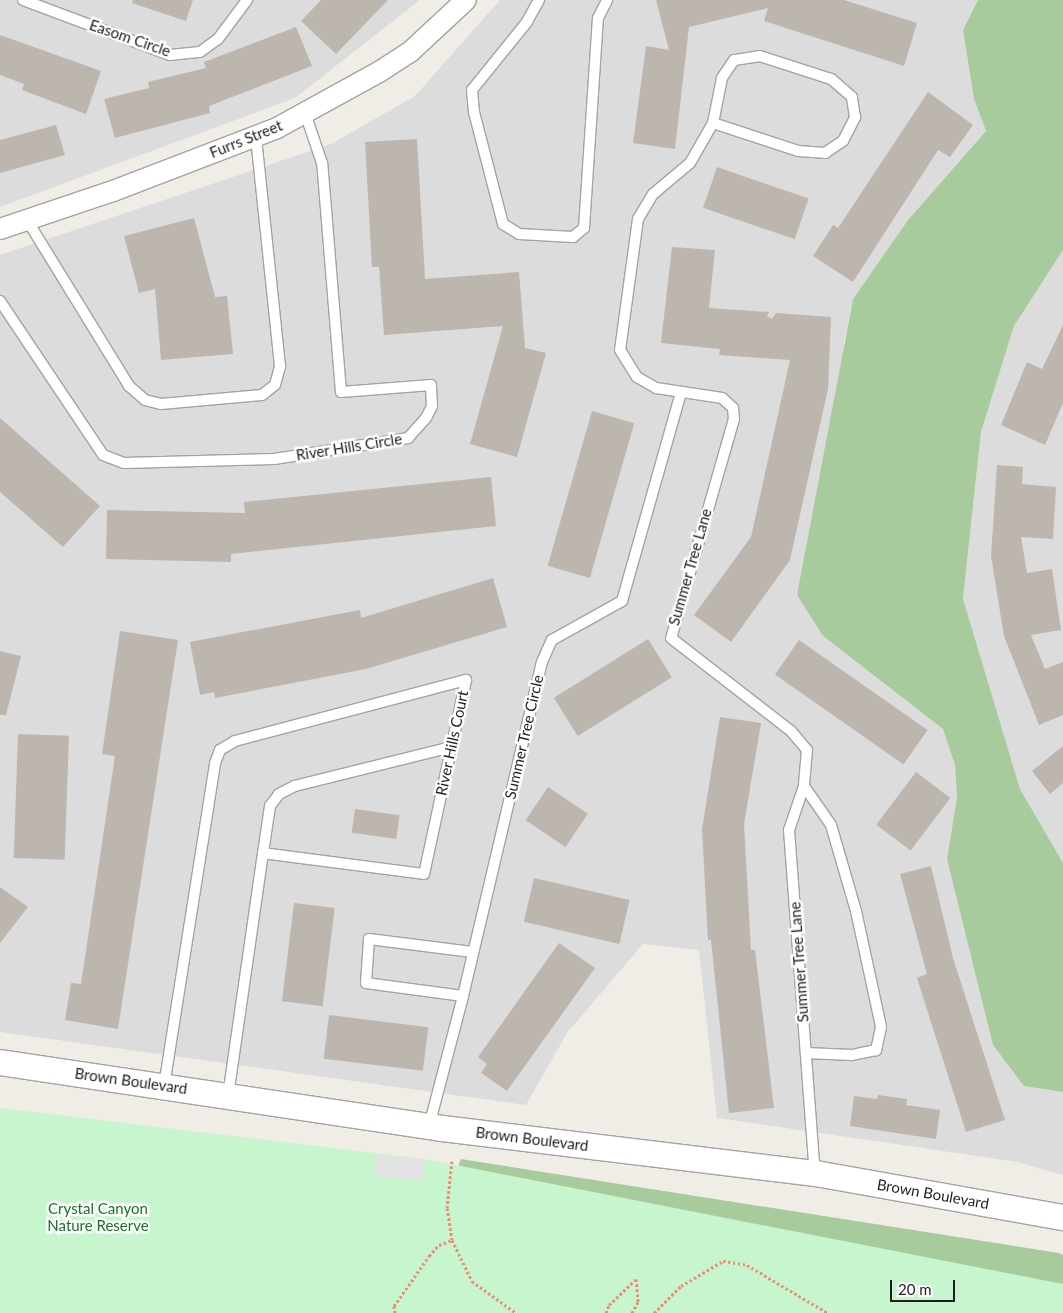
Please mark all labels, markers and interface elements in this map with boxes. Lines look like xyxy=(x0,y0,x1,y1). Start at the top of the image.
street label: Easom Circle xyxy=(87,16,173,60)
street label: Furrs Street xyxy=(207,116,285,162)
street label: River Hills Circle xyxy=(295,430,403,464)
street label: Summer Tree Lane xyxy=(665,506,715,628)
street label: Summer Tree Circle xyxy=(501,673,547,801)
street label: River Hills Court xyxy=(432,689,472,797)
street label: Summer Tree Lane xyxy=(786,901,812,1023)
street label: Brown Boulevard xyxy=(74,1064,188,1098)
street label: Brown Boulevard xyxy=(475,1123,589,1155)
street label: Brown Boulevard xyxy=(876,1175,990,1213)
park label: Crystal Canyon Nature Reserve xyxy=(47,1199,149,1234)
scale bar xyxy=(893,1270,958,1302)
text: 20 m xyxy=(898,1280,932,1298)

